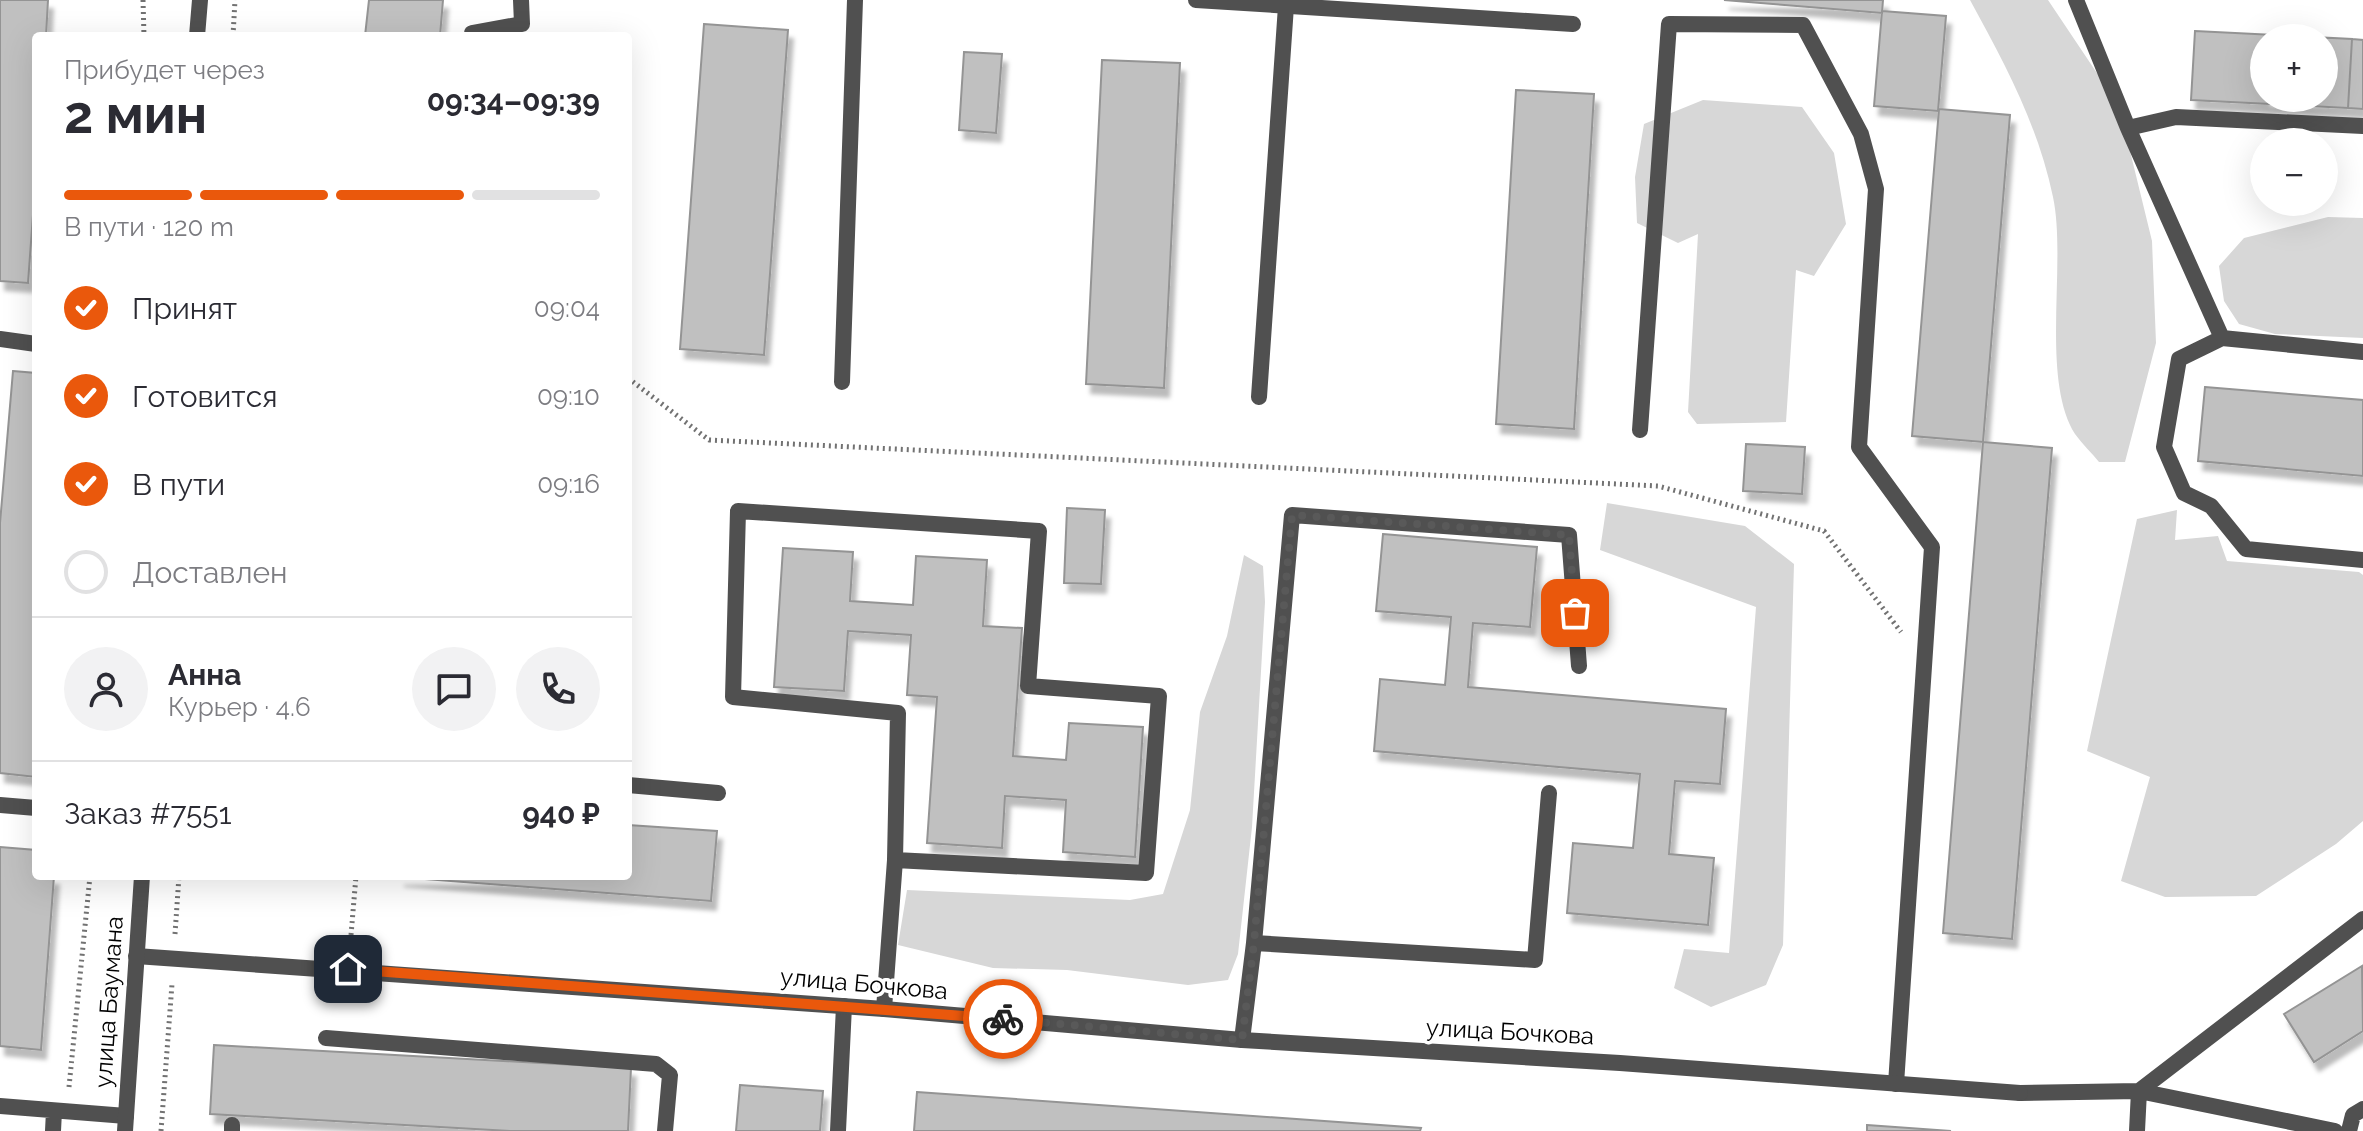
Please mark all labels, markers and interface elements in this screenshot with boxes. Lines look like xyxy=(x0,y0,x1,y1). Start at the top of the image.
map controls xyxy=(2250,24,2338,216)
button: + xyxy=(2250,24,2338,112)
text: Прибудет через xyxy=(64,55,265,85)
text: 09:34–09:39 xyxy=(427,83,600,118)
text: 2 мин xyxy=(64,84,207,145)
button: − xyxy=(2250,128,2338,216)
text: В пути · 120 m xyxy=(64,212,234,242)
icon: check xyxy=(64,286,108,330)
text: Принят xyxy=(132,291,237,326)
text: 09:04 xyxy=(534,293,600,323)
icon: check xyxy=(64,374,108,418)
text: Готовится xyxy=(132,379,278,414)
text: 09:10 xyxy=(537,381,600,411)
icon: check xyxy=(64,462,108,506)
text: В пути xyxy=(132,467,225,502)
text: 09:16 xyxy=(537,469,600,499)
text: Доставлен xyxy=(132,555,288,590)
pin xyxy=(1541,579,1609,647)
icon: bag xyxy=(1553,591,1597,635)
button: person xyxy=(64,647,148,731)
button: chat xyxy=(412,647,496,731)
button: phone xyxy=(516,647,600,731)
text: Анна xyxy=(168,657,242,692)
text: Курьер · 4.6 xyxy=(168,692,311,722)
text: Заказ #7551 xyxy=(64,796,232,831)
text: 940 ₽ xyxy=(522,796,600,831)
street label: улица Баумана xyxy=(88,915,129,1089)
pin xyxy=(314,935,382,1003)
icon: home xyxy=(326,947,370,991)
street label: улица Бочкова xyxy=(779,962,949,1005)
courier xyxy=(963,979,1043,1059)
icon: bike xyxy=(981,997,1025,1041)
street label: улица Бочкова xyxy=(1425,1013,1595,1050)

